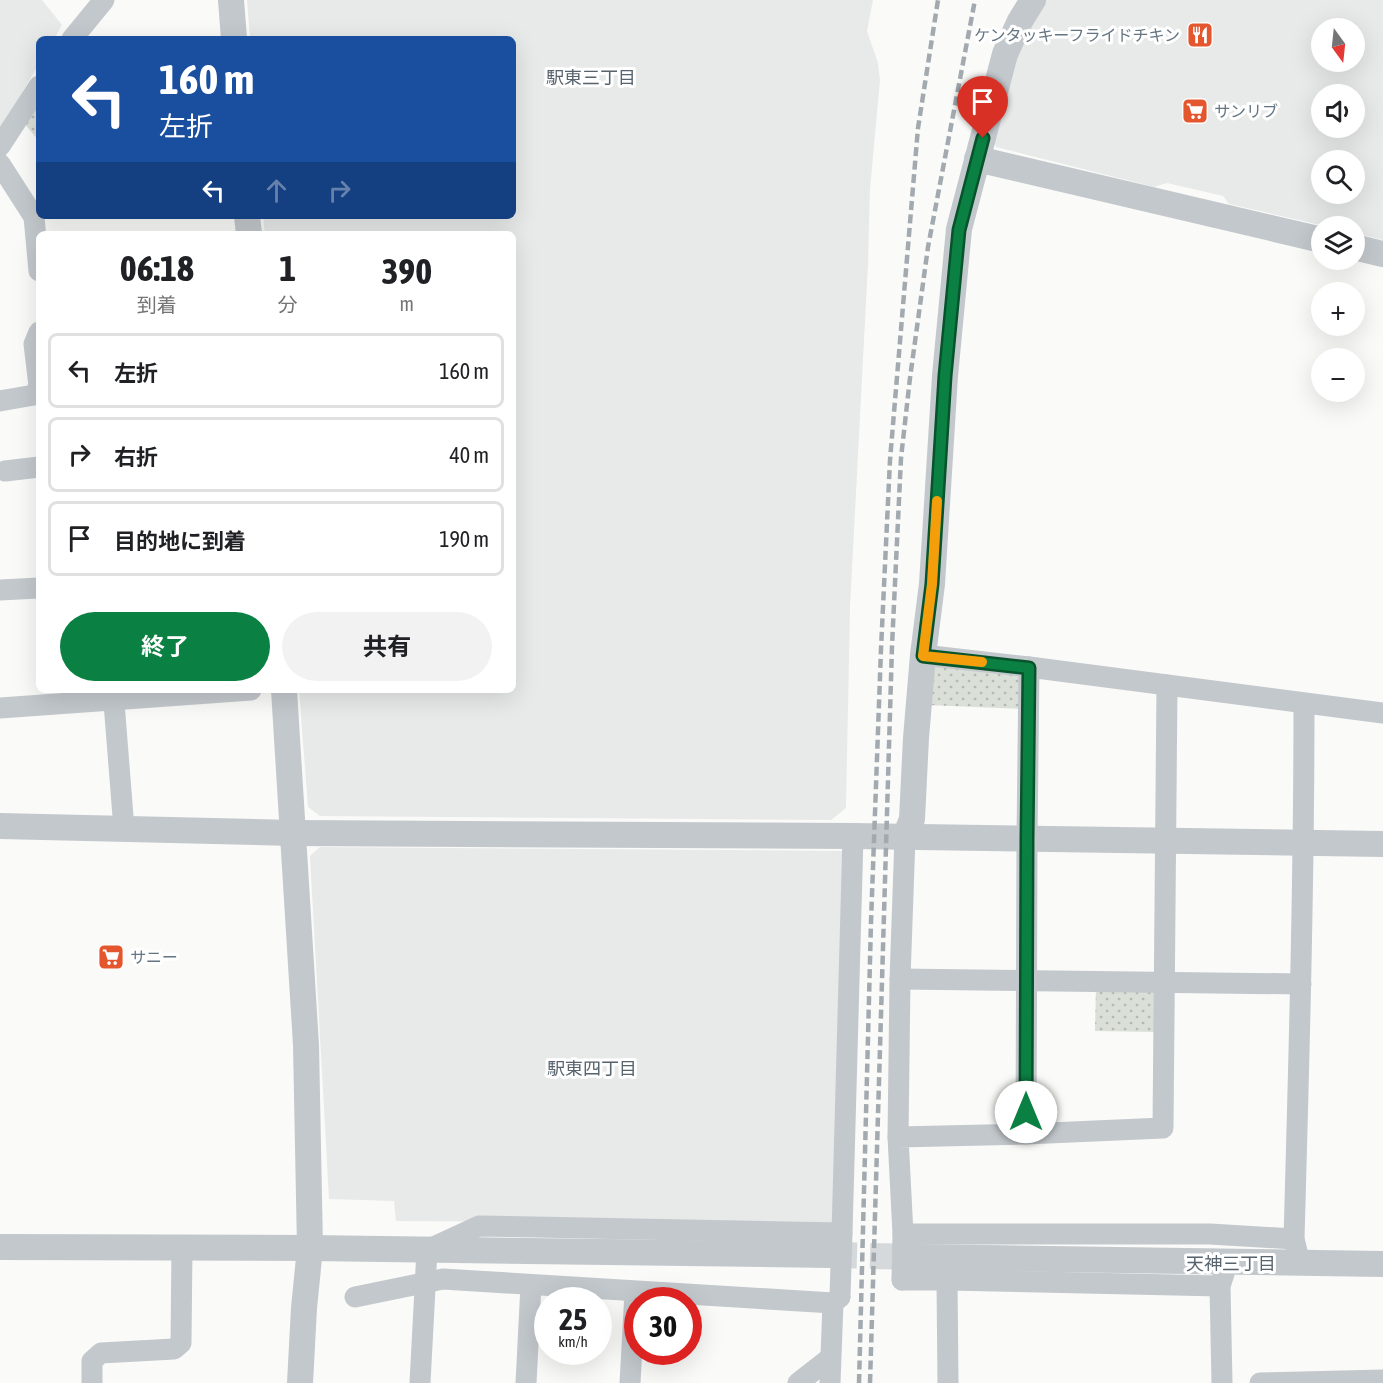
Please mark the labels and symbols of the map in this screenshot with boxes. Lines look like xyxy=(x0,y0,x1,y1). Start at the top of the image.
north arrow xyxy=(1311,18,1365,72)
restaurant icon: ケンタッキーフライドチキン xyxy=(1185,20,1215,50)
place label: ケンタッキーフライドチキン xyxy=(974,26,1180,44)
district label: 駅東三丁目 xyxy=(546,67,636,88)
pin xyxy=(957,76,1008,138)
supermarket icon: サンリブ xyxy=(1180,96,1210,126)
place label: サンリブ xyxy=(1214,102,1278,120)
supermarket icon: サニー xyxy=(96,942,126,972)
place label: サニー xyxy=(130,948,178,966)
district label: 駅東四丁目 xyxy=(547,1058,637,1079)
position arrow xyxy=(994,1080,1058,1144)
district label: 天神三丁目 xyxy=(1186,1253,1276,1274)
speed limit sign: 30 xyxy=(624,1287,702,1365)

